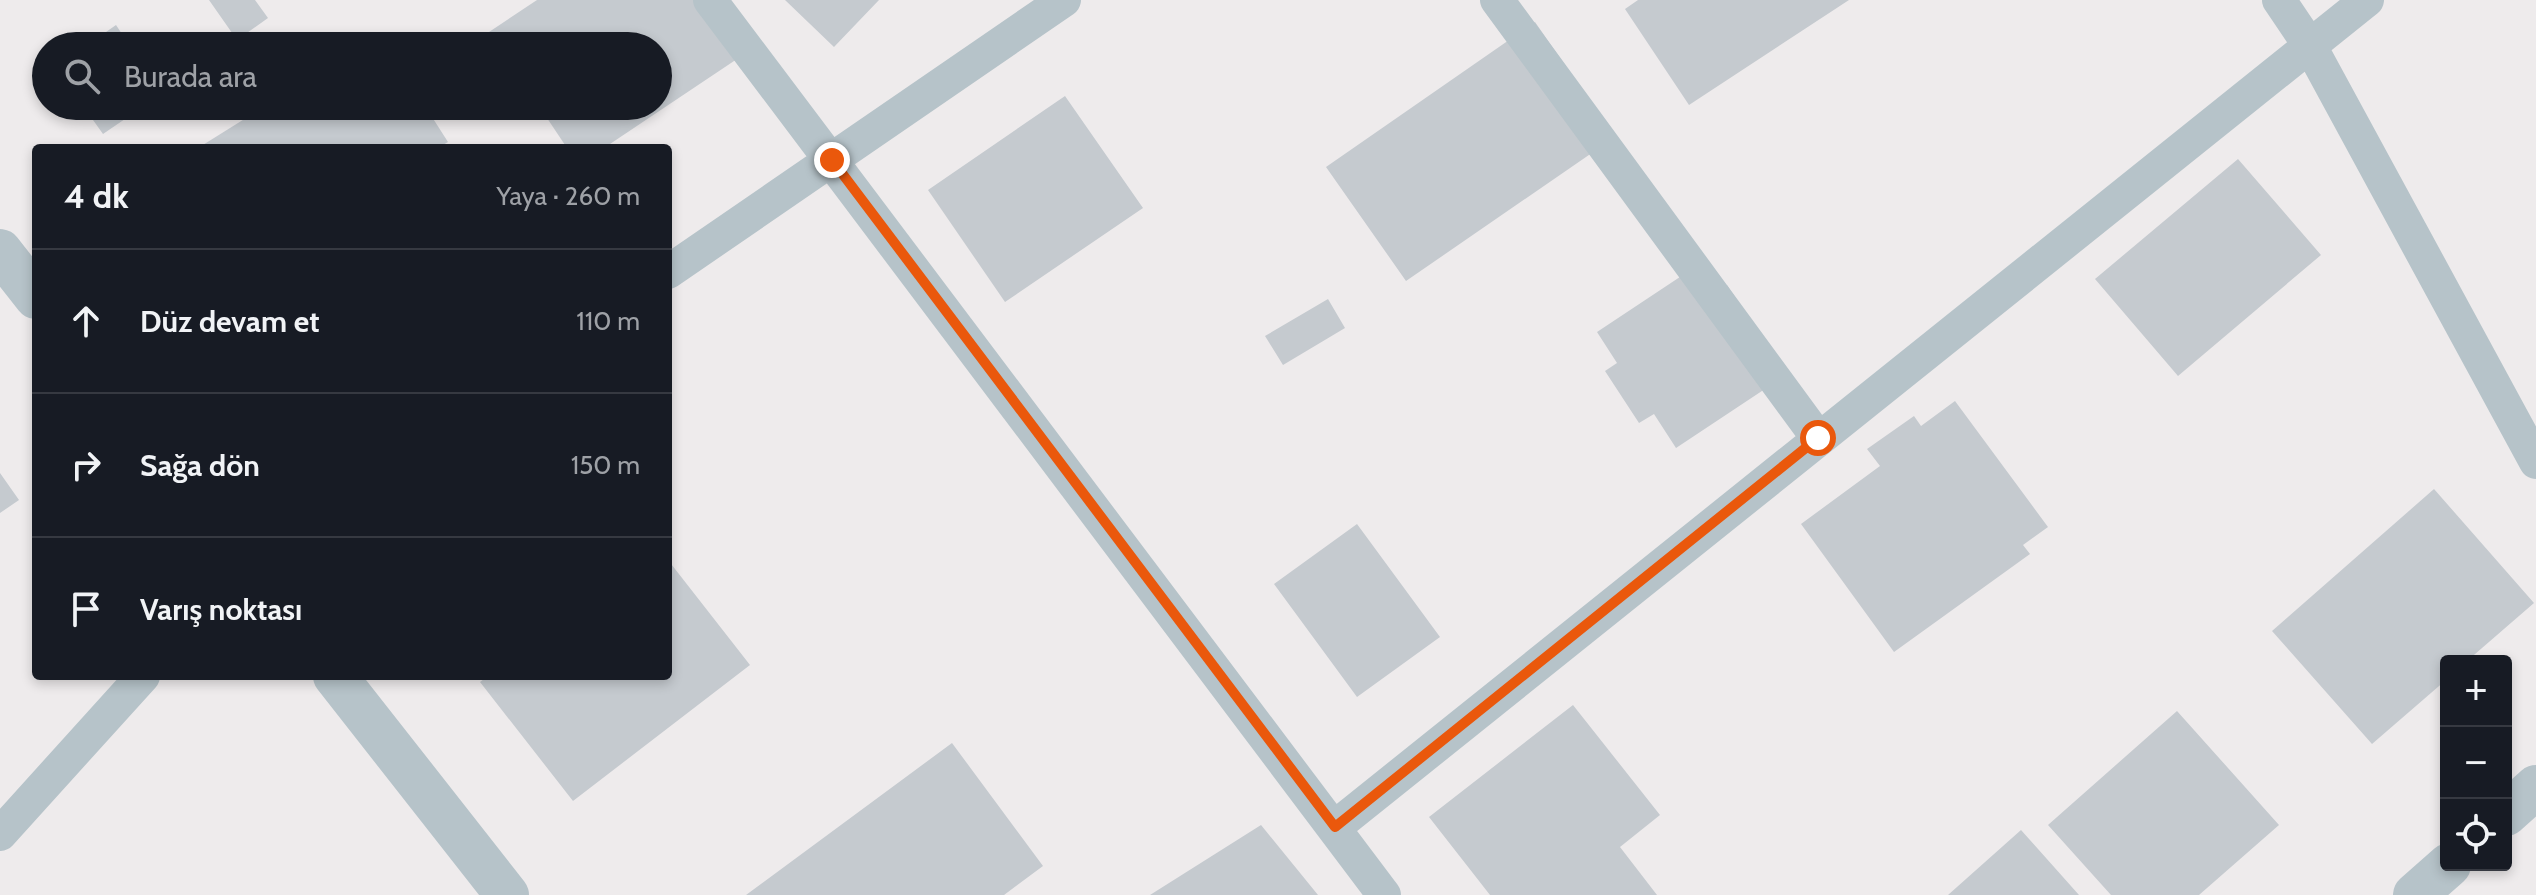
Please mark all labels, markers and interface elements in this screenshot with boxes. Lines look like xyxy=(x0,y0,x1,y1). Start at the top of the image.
search box xyxy=(32,32,672,120)
icon: search xyxy=(60,54,104,98)
text: Burada ara xyxy=(124,58,257,95)
route end xyxy=(814,142,850,178)
text: 4 dk xyxy=(64,175,129,217)
text: Yaya · 260 m xyxy=(497,180,640,212)
icon: ahead xyxy=(64,299,108,343)
text: Düz devam et xyxy=(140,303,320,340)
text: 110 m xyxy=(576,305,640,337)
route start xyxy=(1800,420,1836,456)
icon: right xyxy=(64,443,108,487)
text: Sağa dön xyxy=(140,447,260,484)
text: 150 m xyxy=(571,449,640,481)
icon: arrive xyxy=(64,587,108,631)
text: Varış noktası xyxy=(140,591,302,628)
map controls xyxy=(2440,655,2512,871)
button: + xyxy=(2440,655,2512,727)
button: − xyxy=(2440,727,2512,799)
button: locate xyxy=(2440,799,2512,871)

